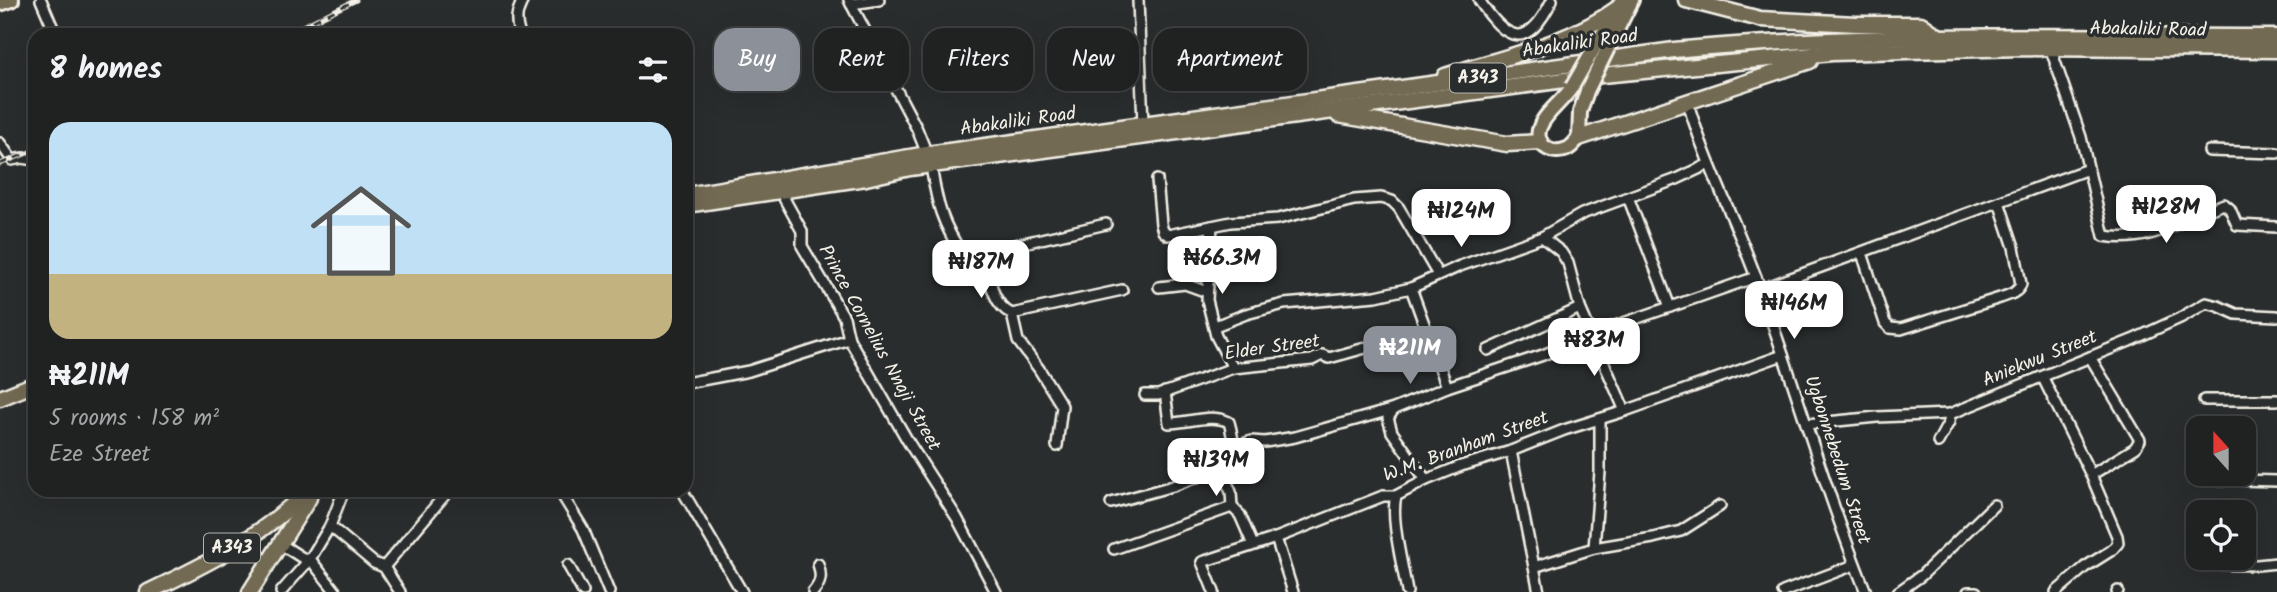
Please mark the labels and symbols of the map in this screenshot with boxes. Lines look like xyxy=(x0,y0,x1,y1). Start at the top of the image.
street label: Abakaliki Road xyxy=(2089,14,2207,46)
street label: Abakaliki Road xyxy=(1520,21,1640,67)
road number: A343 xyxy=(1450,64,1506,92)
street label: Abakaliki Road xyxy=(958,99,1078,145)
pin: ₦128M xyxy=(2117,186,2215,245)
pin: ₦124M xyxy=(1412,190,1510,249)
pin: ₦66.3M xyxy=(1165,236,1279,296)
street label: Prince Cornelius Nnaji Street xyxy=(810,239,949,457)
pin: ₦187M xyxy=(932,240,1030,300)
pin: ₦146M xyxy=(1745,282,1843,341)
pin: ₦83M xyxy=(1553,318,1635,378)
street label: Aniekwu Street xyxy=(1978,322,2102,396)
street label: Elder Street xyxy=(1222,326,1322,370)
pin: ₦211M xyxy=(1361,326,1459,386)
street label: Ugbonnebedum Street xyxy=(1796,372,1879,549)
street label: W.M. Branham Street xyxy=(1379,403,1553,491)
north arrow xyxy=(2186,416,2256,486)
pin: ₦139M xyxy=(1167,438,1265,498)
road number: A343 xyxy=(204,534,260,562)

